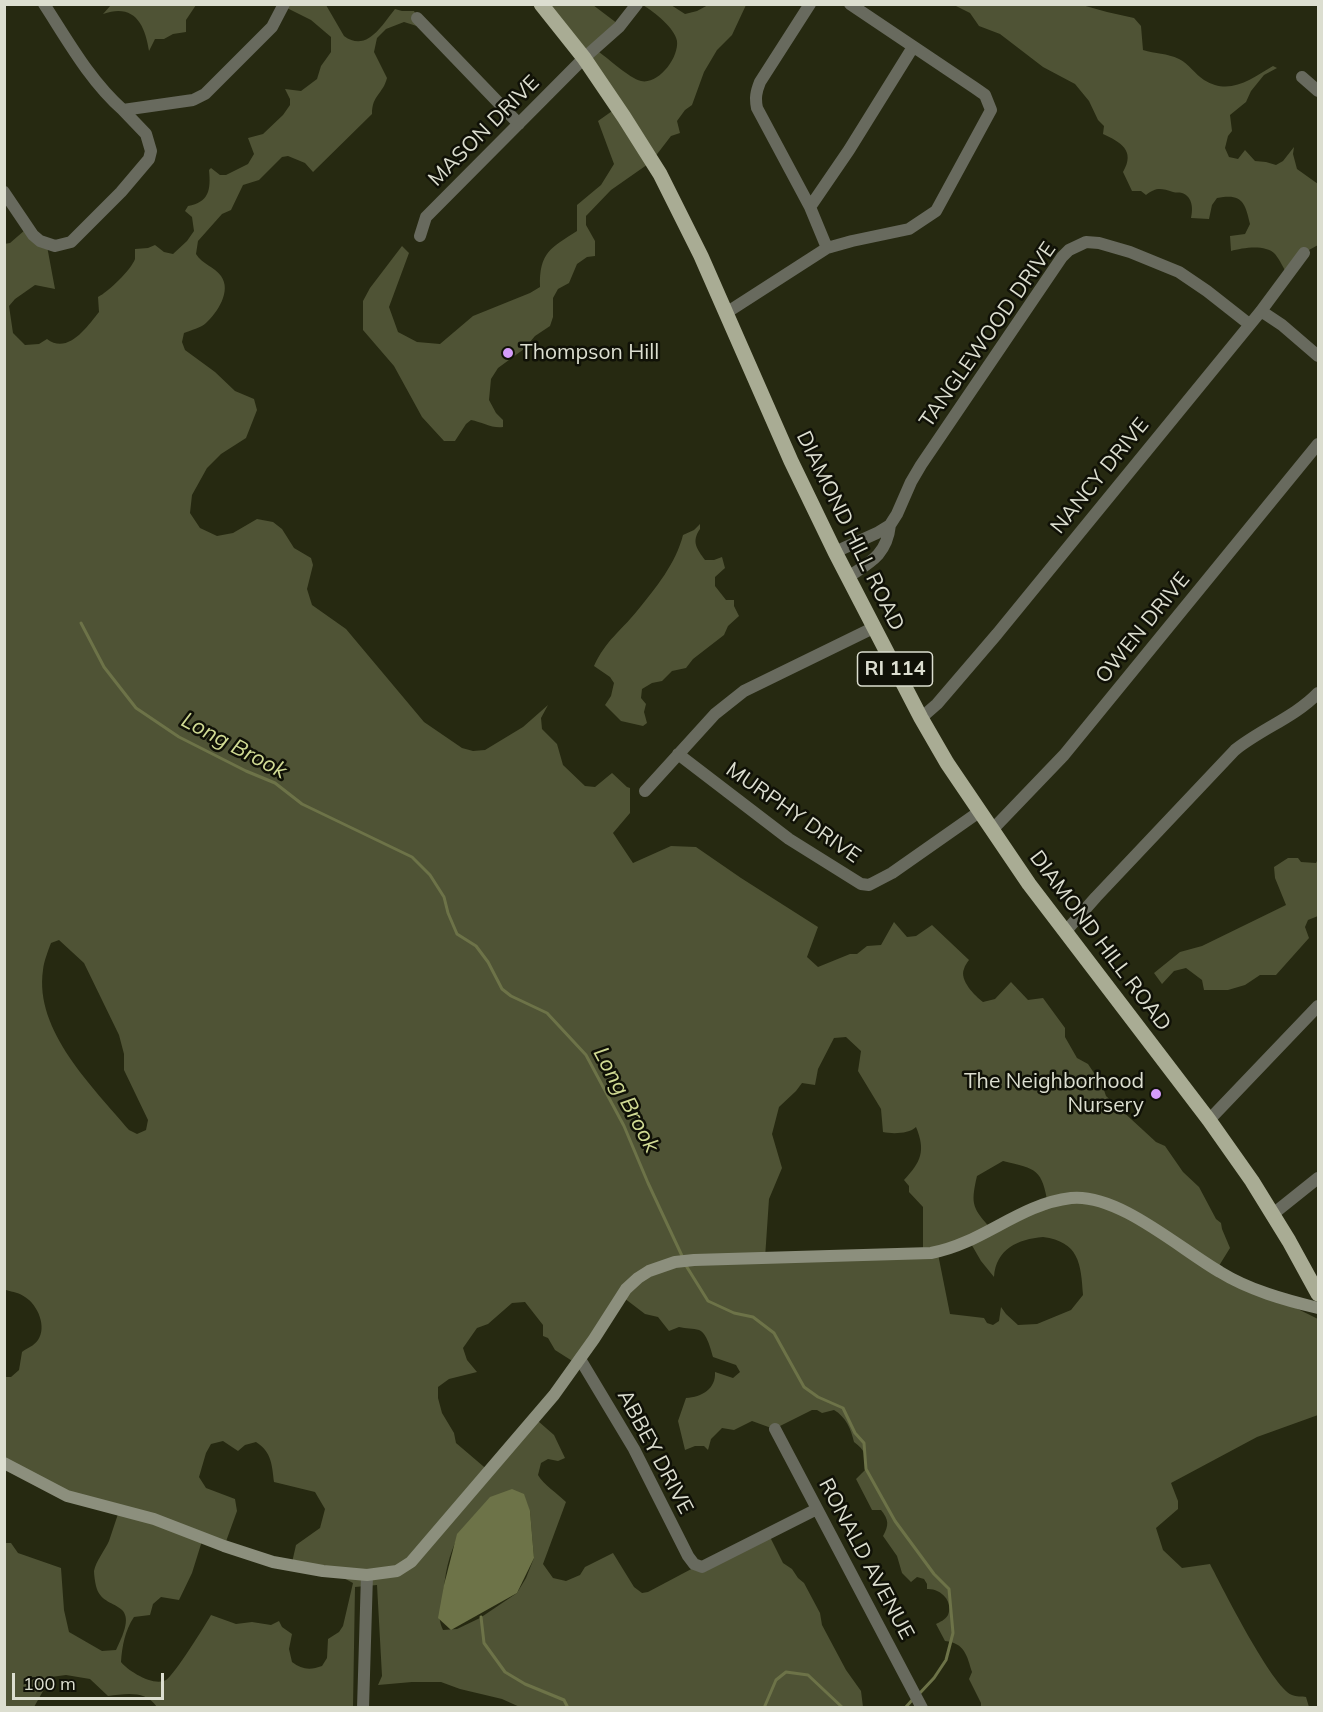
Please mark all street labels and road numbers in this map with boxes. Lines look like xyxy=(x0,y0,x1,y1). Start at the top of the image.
street label: MASON DRIVE xyxy=(423,70,545,192)
street label: TANGLEWOOD DRIVE xyxy=(914,237,1062,433)
street label: NANCY DRIVE xyxy=(1046,413,1154,539)
street label: DIAMOND HILL ROAD xyxy=(791,427,909,635)
street label: OWEN DRIVE xyxy=(1091,567,1195,689)
road number: RI 114 xyxy=(858,652,932,686)
street label: MURPHY DRIVE xyxy=(721,757,865,869)
street label: DIAMOND HILL ROAD xyxy=(1024,846,1176,1036)
street label: ABBEY DRIVE xyxy=(612,1386,698,1518)
street label: RONALD AVENUE xyxy=(813,1474,919,1644)

